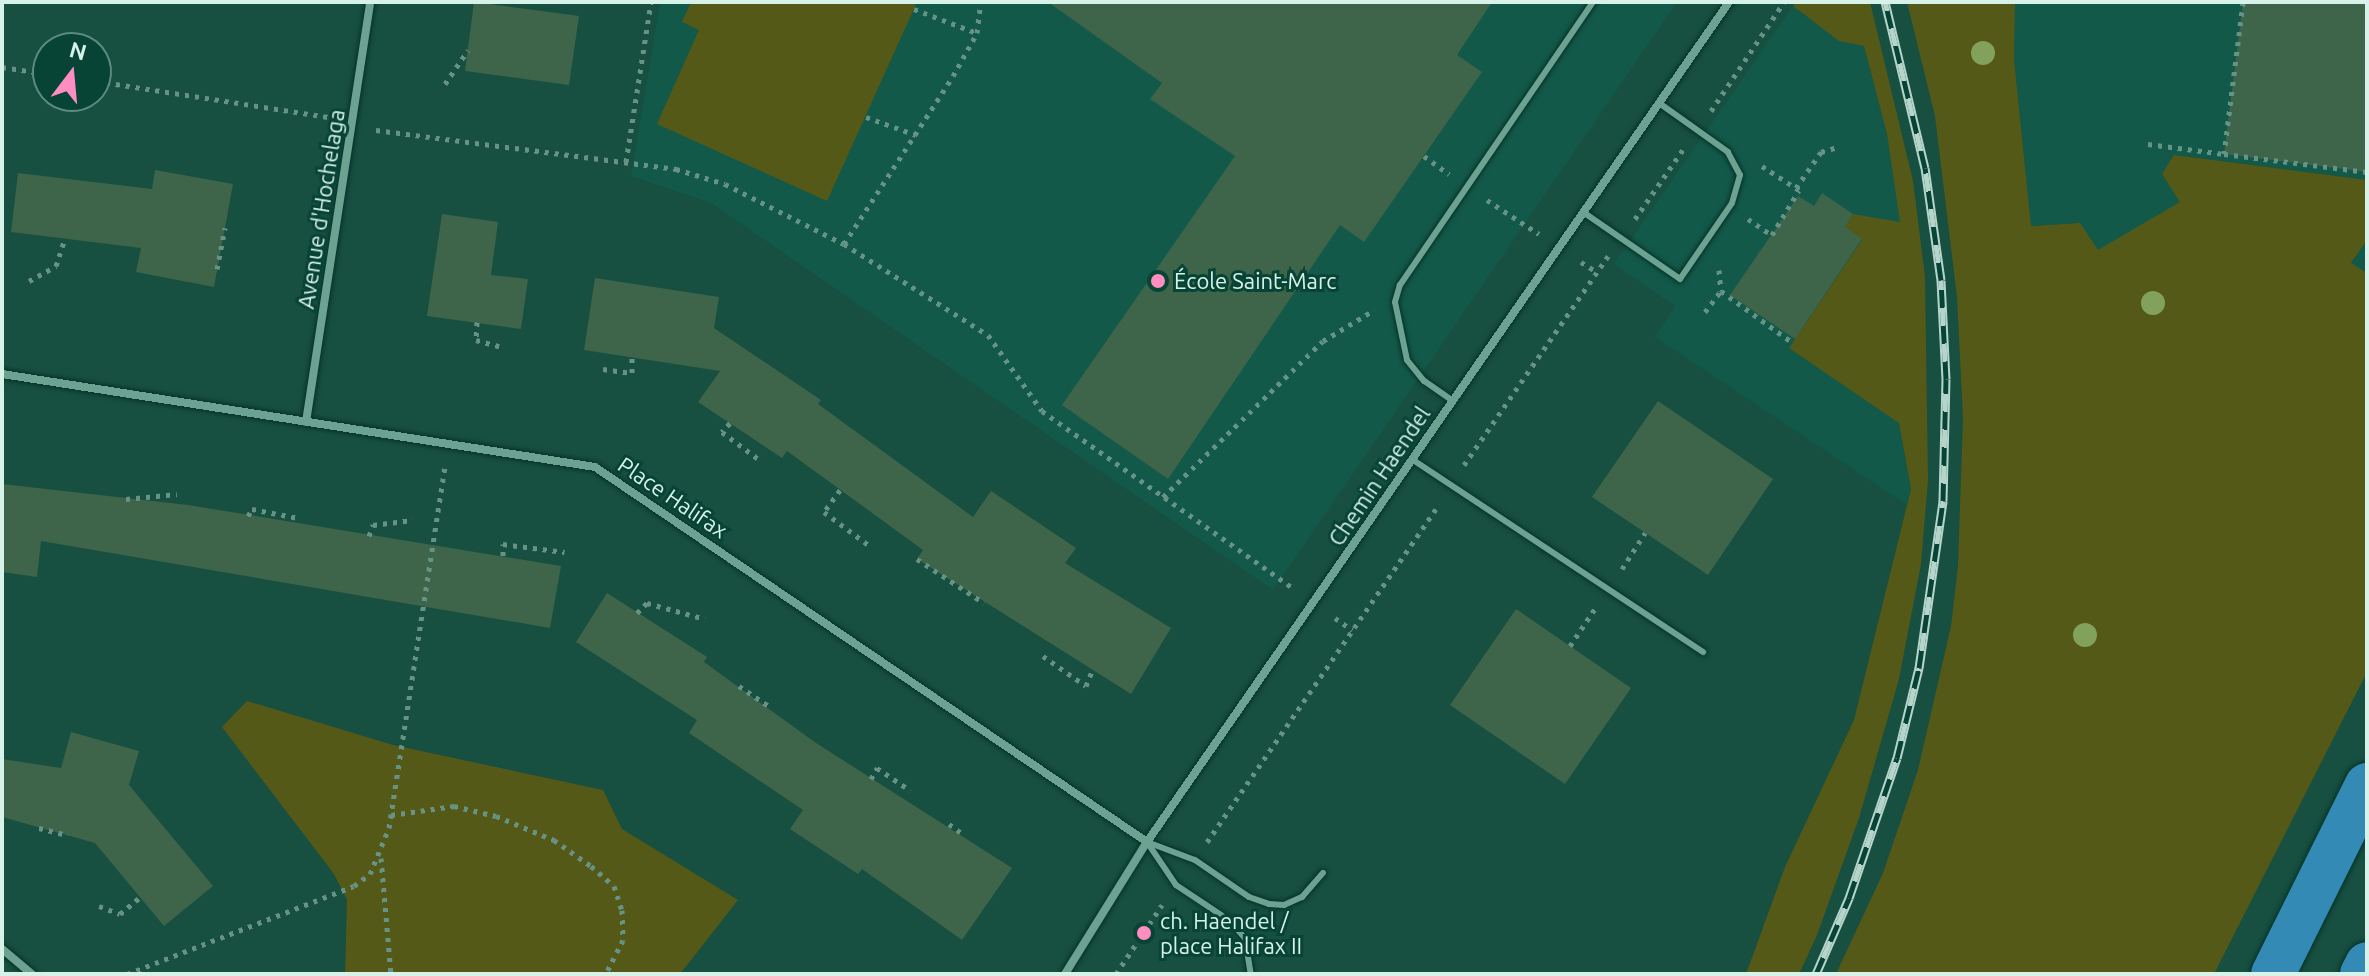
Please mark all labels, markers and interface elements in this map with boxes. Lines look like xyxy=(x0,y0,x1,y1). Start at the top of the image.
north arrow xyxy=(32,32,112,112)
text: N xyxy=(67,36,90,65)
street label: Avenue d'Hochelaga xyxy=(292,107,350,311)
place label: École Saint-Marc xyxy=(1174,268,1336,294)
marker: École Saint-Marc xyxy=(1149,272,1167,290)
street label: Chemin Haendel xyxy=(1323,401,1435,551)
street label: Place Halifax xyxy=(613,451,733,543)
place label: ch. Haendel / place Halifax II xyxy=(1160,907,1302,958)
marker: ch. Haendel / place Halifax II xyxy=(1135,924,1153,942)

